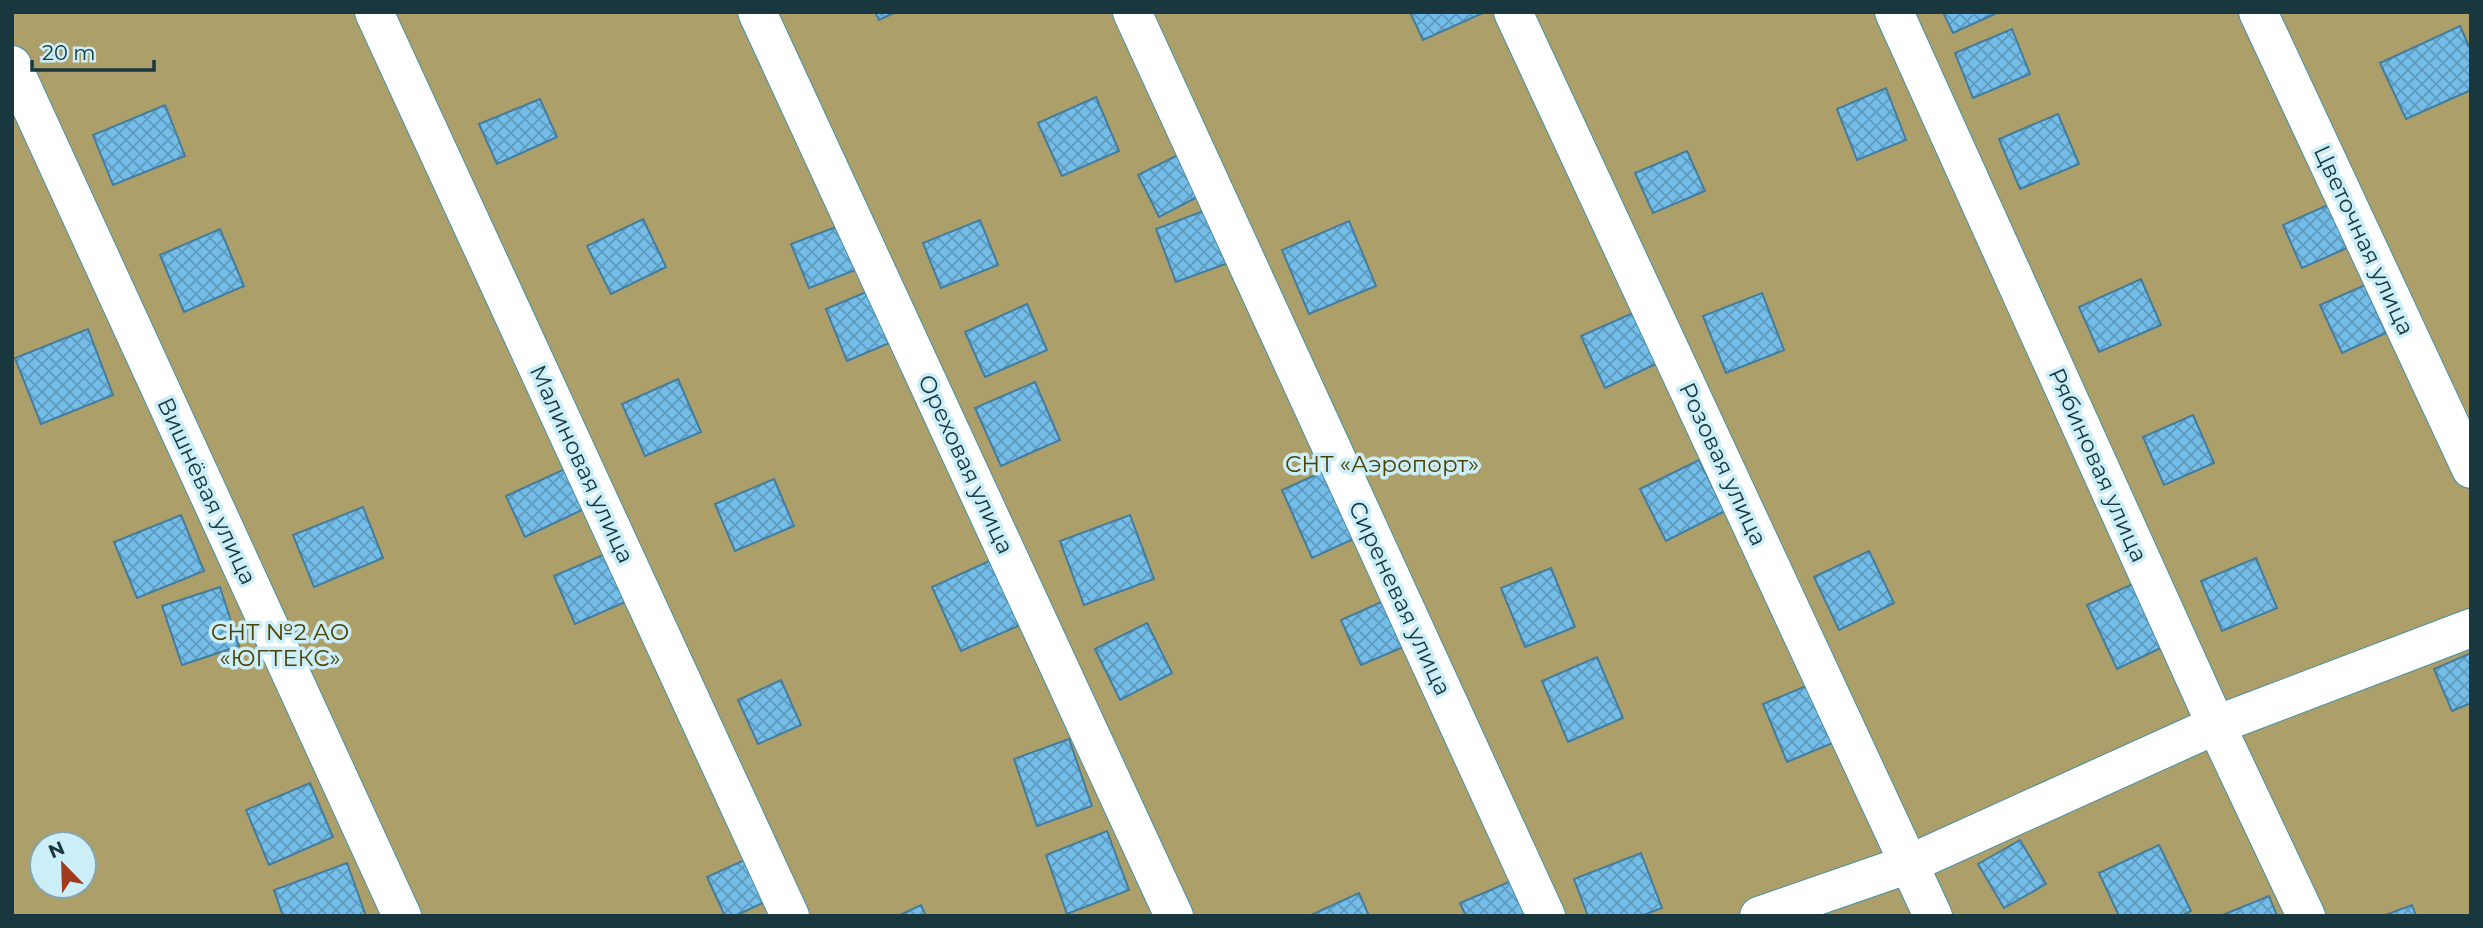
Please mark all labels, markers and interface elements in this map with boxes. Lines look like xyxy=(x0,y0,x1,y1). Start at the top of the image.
scale bar xyxy=(32,28,154,72)
text: 20 m xyxy=(42,40,96,65)
street label: Цветочная улица xyxy=(2308,141,2420,339)
street label: Малиновая улица xyxy=(524,361,640,567)
street label: Рябиновая улица xyxy=(2043,363,2153,567)
street label: Ореховая улица xyxy=(912,370,1020,558)
street label: Розовая улица xyxy=(1673,378,1773,550)
street label: Вишнёвая улица xyxy=(151,393,263,589)
park label: СНТ «Аэропорт» xyxy=(1285,450,1479,478)
street label: Сиреневая улица xyxy=(1343,496,1457,700)
park label: СНТ №2 АО «ЮГТЕКС» xyxy=(211,618,349,672)
north arrow xyxy=(28,830,98,900)
text: N xyxy=(45,836,68,863)

